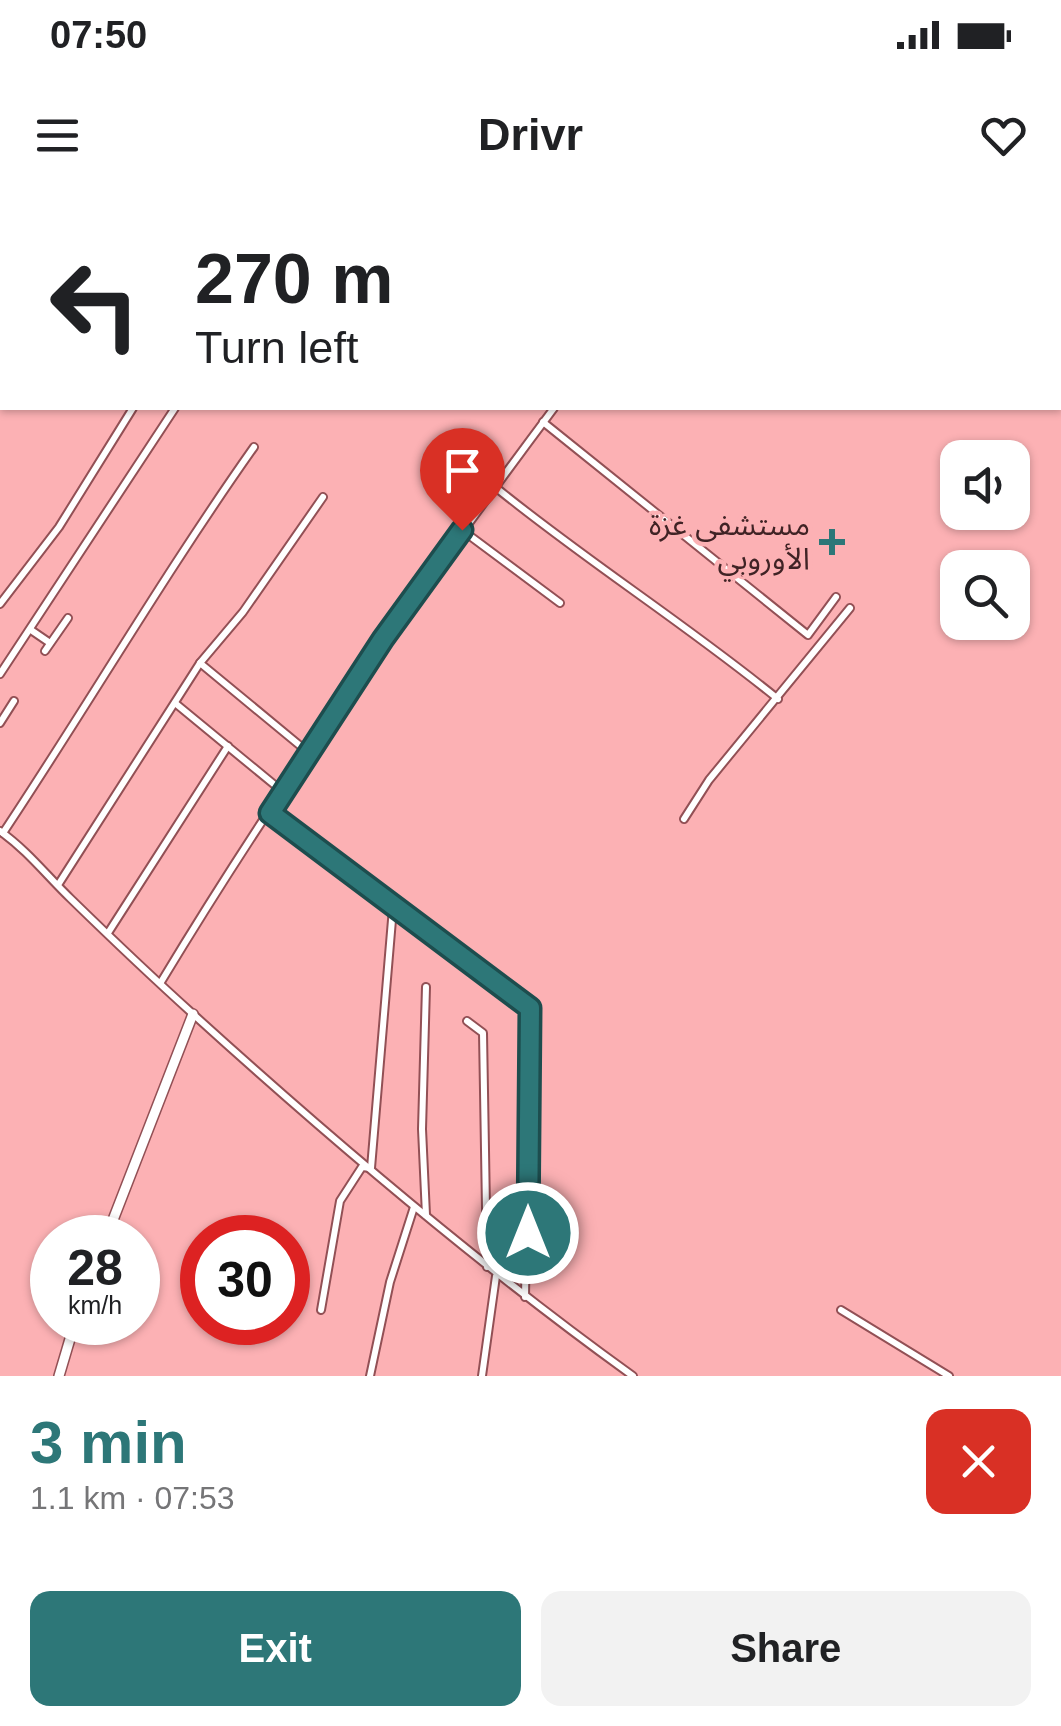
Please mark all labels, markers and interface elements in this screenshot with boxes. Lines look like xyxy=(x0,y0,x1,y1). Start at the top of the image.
text: 07:50 xyxy=(50,14,147,56)
icon: menu xyxy=(30,108,85,163)
icon: heart xyxy=(976,108,1031,163)
text: Drivr xyxy=(478,109,583,160)
icon: left xyxy=(30,240,160,370)
text: 270 m xyxy=(195,240,393,318)
text: Turn left xyxy=(195,322,358,373)
pin xyxy=(420,428,505,531)
map controls xyxy=(940,440,1030,640)
button: sound xyxy=(940,440,1030,530)
icon: arrive xyxy=(435,443,490,498)
place label: مستشفى غزة الأوروبي xyxy=(649,508,810,582)
marker: مستشفى غزة الأوروبي xyxy=(819,529,845,555)
button: search xyxy=(940,550,1030,640)
position arrow xyxy=(476,1181,580,1285)
speed limit sign: 30 xyxy=(180,1215,310,1345)
text: 28 xyxy=(67,1240,123,1296)
text: km/h xyxy=(68,1291,122,1319)
text: 3 min xyxy=(30,1409,187,1476)
button: close xyxy=(926,1409,1031,1514)
text: 1.1 km · 07:53 xyxy=(30,1480,235,1516)
button: Exit xyxy=(30,1591,521,1706)
button: Share xyxy=(541,1591,1031,1706)

